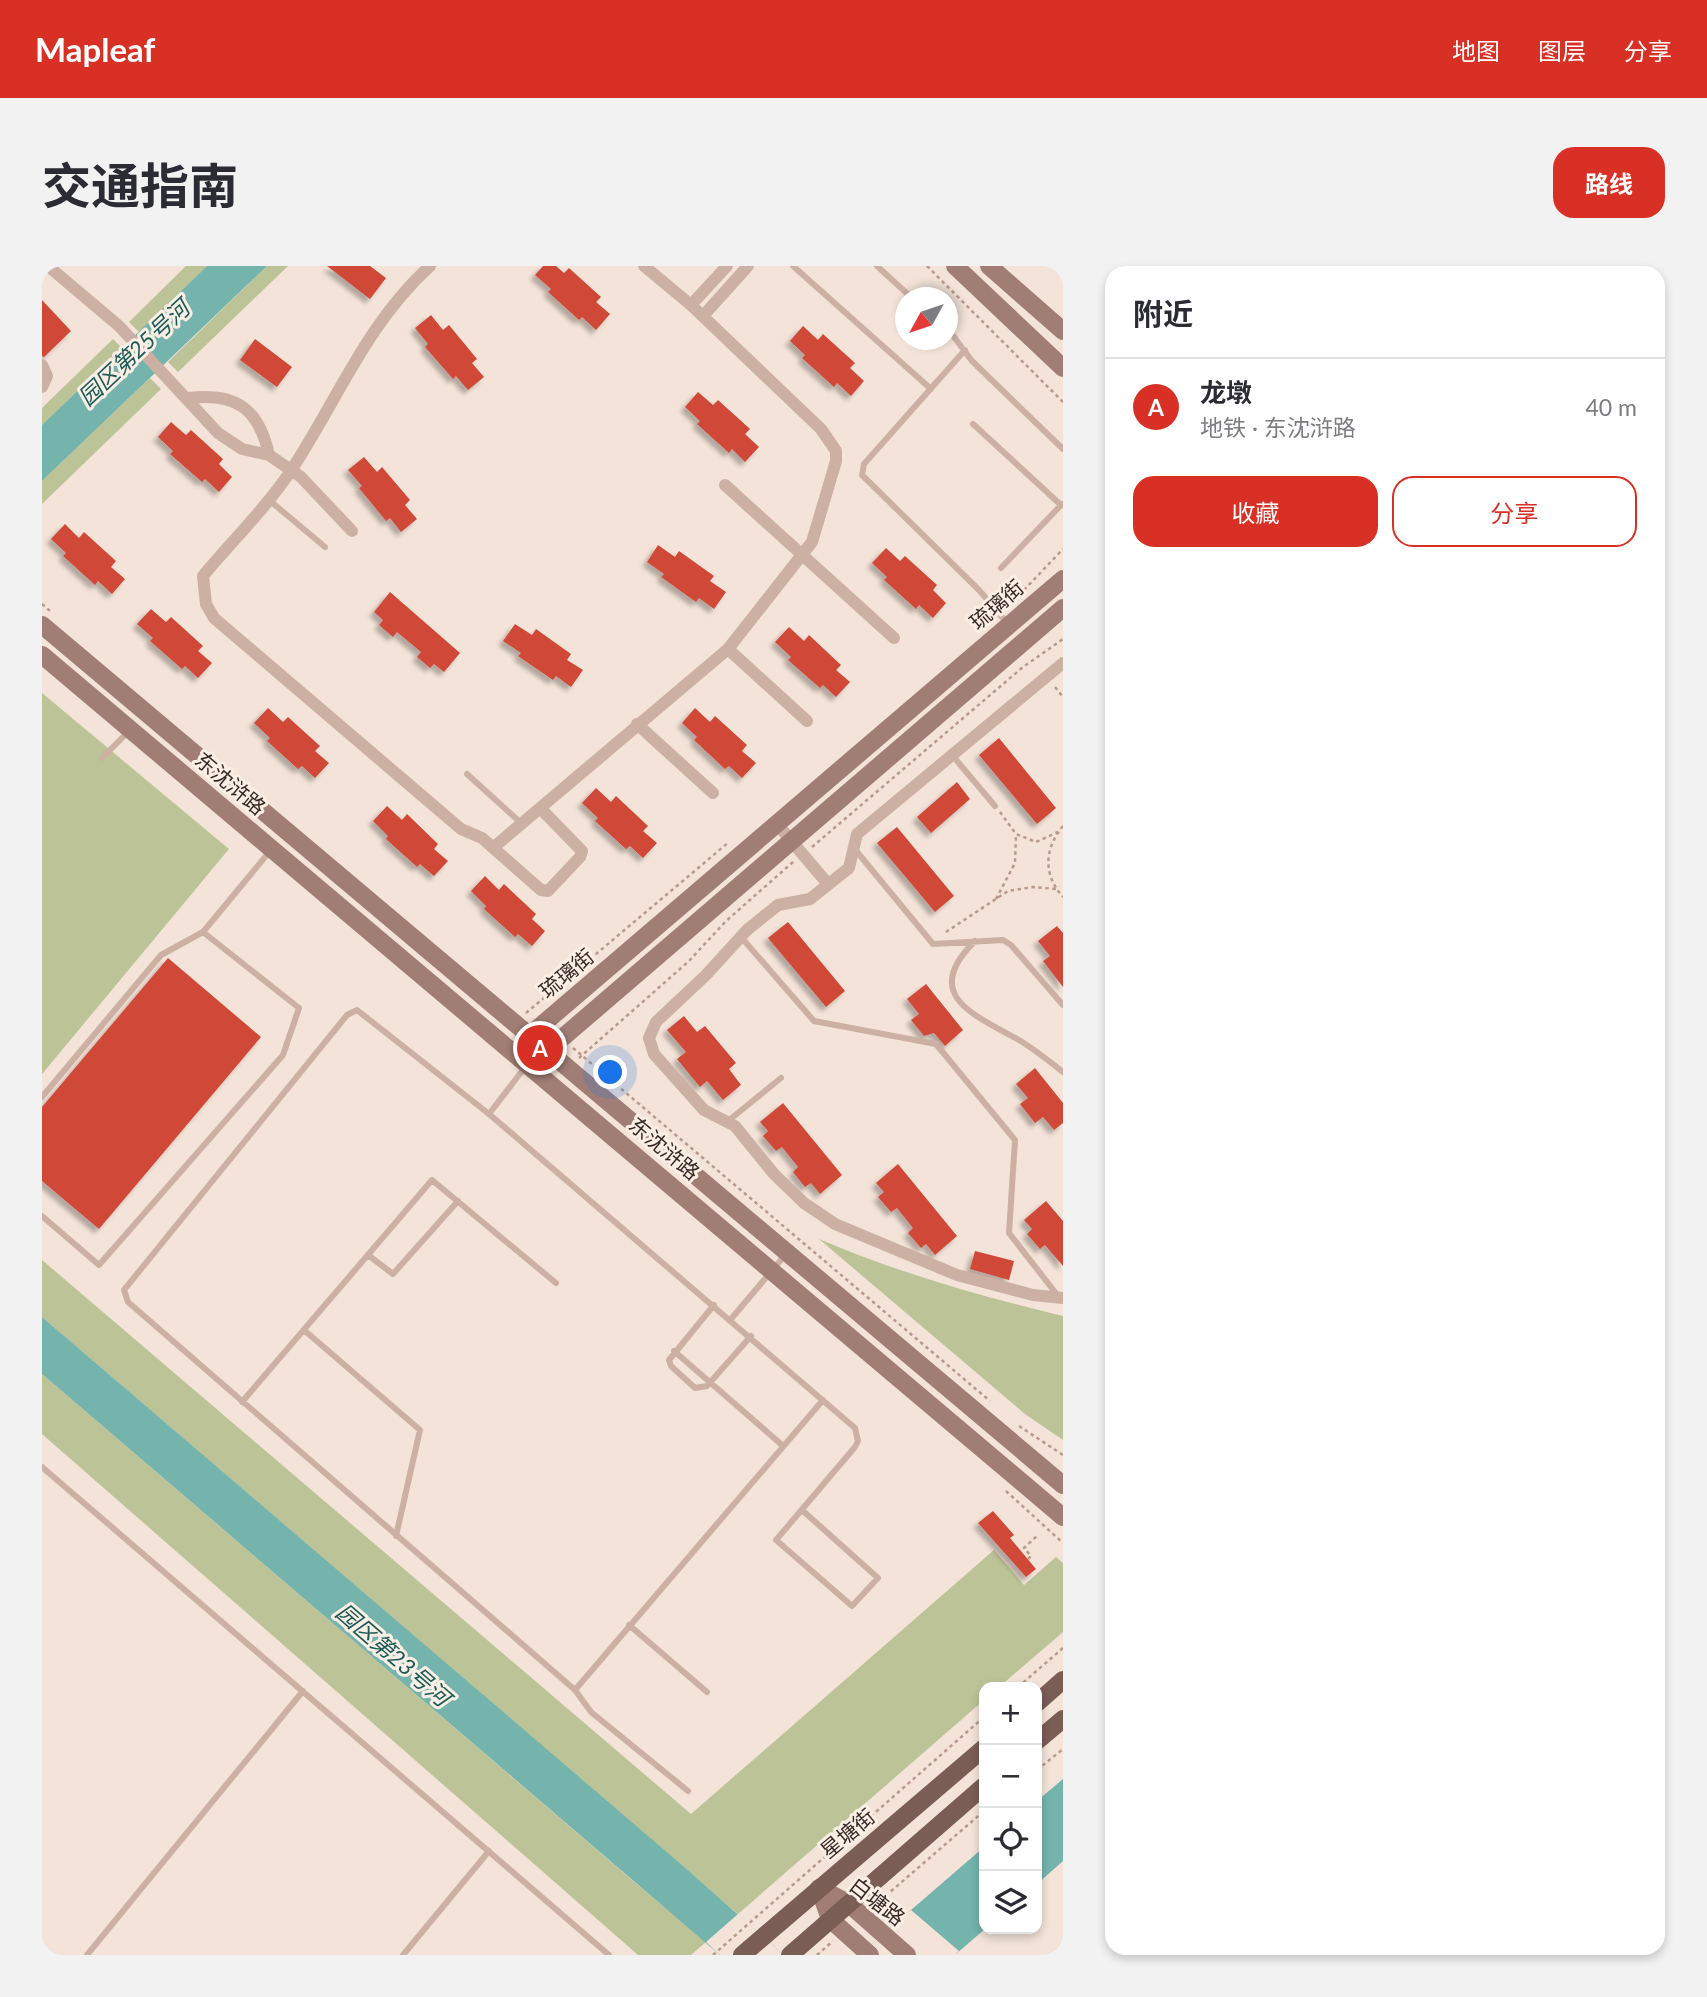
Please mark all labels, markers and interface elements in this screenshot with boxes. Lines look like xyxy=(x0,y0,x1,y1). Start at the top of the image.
text: Mapleaf xyxy=(35,29,155,69)
text: 地图 xyxy=(1452,36,1500,65)
text: 图层 xyxy=(1538,36,1586,65)
text: 分享 xyxy=(1624,36,1672,65)
button: 路线 xyxy=(1553,147,1665,218)
text: 交通指南 xyxy=(42,156,238,214)
north arrow xyxy=(895,287,958,350)
water label: 园区第25号河 xyxy=(72,291,198,411)
text: 附近 xyxy=(1133,295,1193,331)
text: 龙墩 xyxy=(1200,376,1252,408)
text: A xyxy=(1148,393,1164,421)
text: 40 m xyxy=(1586,393,1637,421)
text: 地铁 · 东沈浒路 xyxy=(1200,413,1356,441)
button: 收藏 xyxy=(1133,476,1378,547)
button: 分享 xyxy=(1392,476,1637,547)
street label: 琉璃街 xyxy=(964,574,1028,634)
street label: 东沈浒路 xyxy=(191,746,271,819)
street label: 琉璃街 xyxy=(534,943,598,1003)
pin: A xyxy=(517,1022,563,1074)
your location xyxy=(593,1055,627,1089)
street label: 东沈浒路 xyxy=(625,1111,705,1184)
water label: 园区第23号河 xyxy=(331,1597,459,1714)
map controls xyxy=(979,1682,1042,1934)
button: + xyxy=(979,1682,1042,1745)
button: − xyxy=(979,1745,1042,1808)
street label: 星塘街 xyxy=(815,1803,879,1863)
button: locate xyxy=(979,1808,1042,1871)
button: layers xyxy=(979,1871,1042,1934)
street label: 白塘路 xyxy=(845,1872,910,1930)

